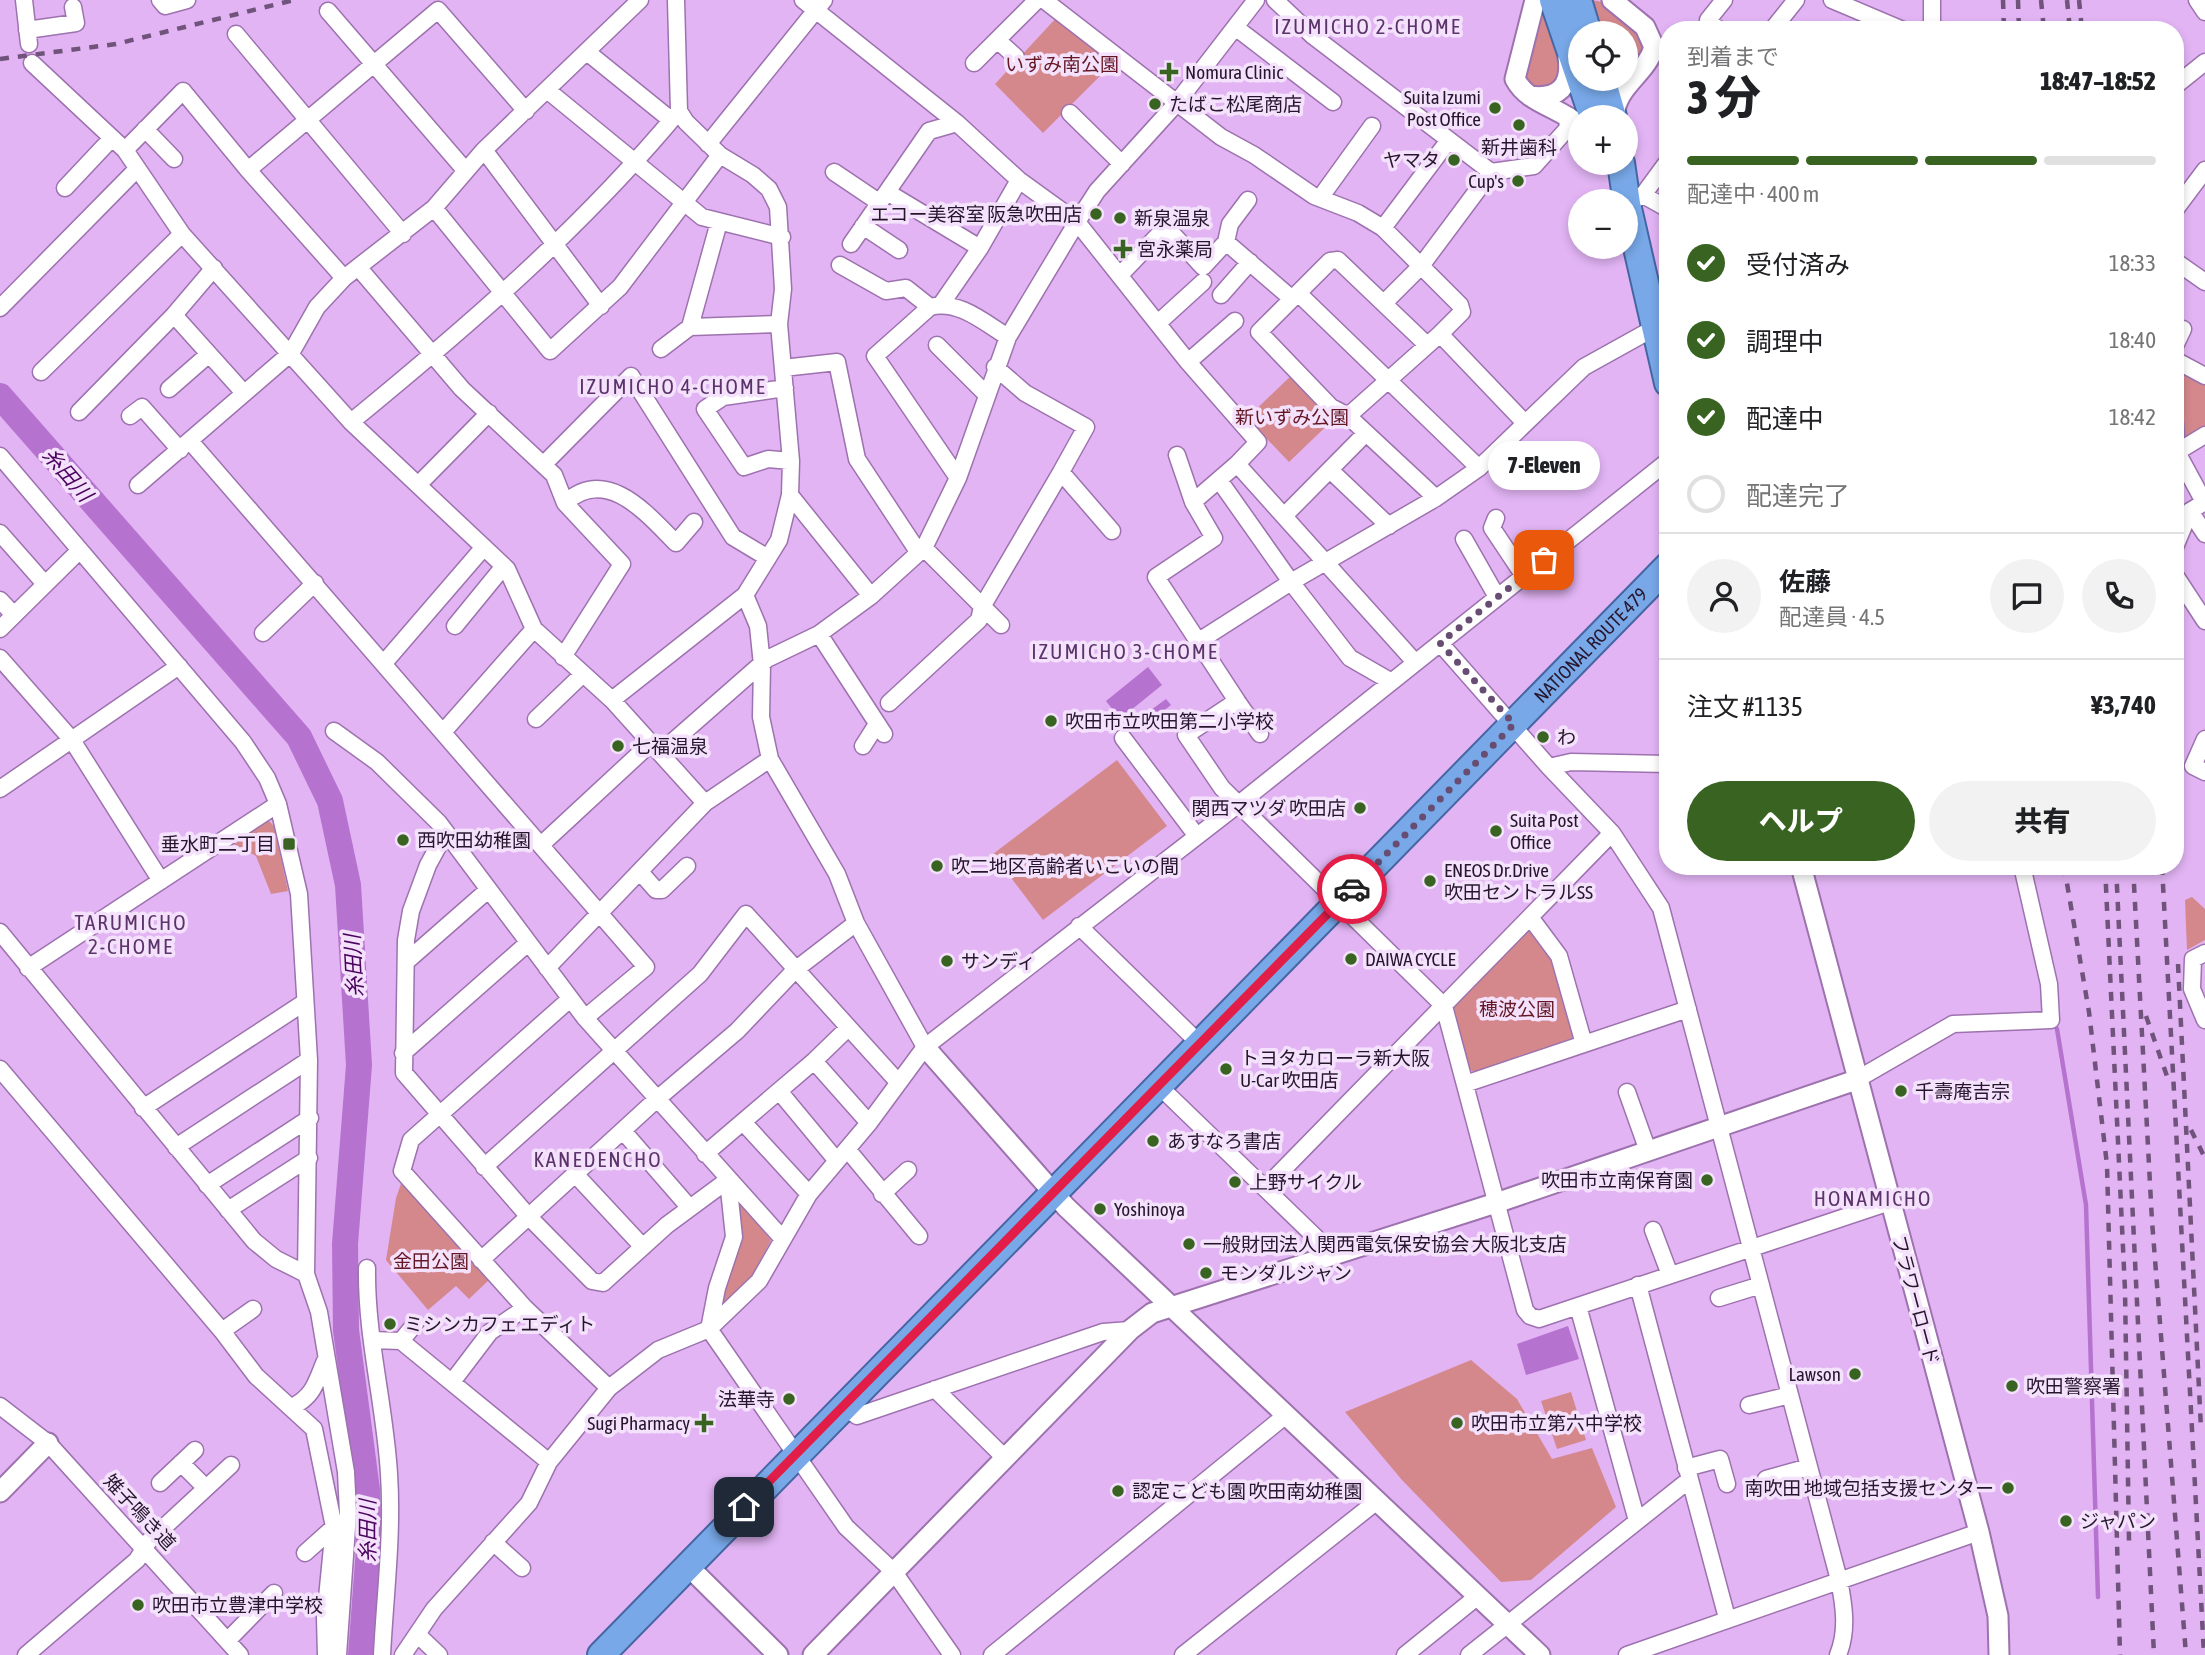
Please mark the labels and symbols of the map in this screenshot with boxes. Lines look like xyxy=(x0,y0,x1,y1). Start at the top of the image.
district label: IZUMICHO 2-CHOME xyxy=(1274,14,1462,38)
park label: いずみ南公園 xyxy=(1005,53,1119,75)
place label: Nomura Clinic xyxy=(1185,61,1284,83)
marker: Nomura Clinic xyxy=(1159,62,1179,82)
place label: Suita Izumi Post Office xyxy=(1404,86,1481,130)
place label: たばこ松尾商店 xyxy=(1169,93,1302,115)
marker: たばこ松尾商店 xyxy=(1147,96,1163,112)
marker: Suita Izumi Post Office xyxy=(1487,100,1503,116)
marker: 新井歯科 xyxy=(1511,117,1527,133)
place label: 新井歯科 xyxy=(1481,136,1557,158)
place label: ヤマタ xyxy=(1383,149,1440,171)
marker: ヤマタ xyxy=(1446,152,1462,168)
place label: Cup's xyxy=(1468,170,1504,192)
marker: Cup's xyxy=(1510,173,1526,189)
place label: エコー美容室 阪急吹田店 xyxy=(870,203,1082,225)
marker: エコー美容室 阪急吹田店 xyxy=(1088,206,1104,222)
place label: 新泉温泉 xyxy=(1134,207,1210,229)
marker: 新泉温泉 xyxy=(1112,210,1128,226)
place label: 宮永薬局 xyxy=(1137,238,1213,260)
marker: 宮永薬局 xyxy=(1115,241,1131,257)
district label: IZUMICHO 4-CHOME xyxy=(579,374,767,398)
park label: 新いずみ公園 xyxy=(1235,406,1349,428)
callout: 7-Eleven xyxy=(1488,441,1600,490)
water label: 糸田川 xyxy=(38,442,99,507)
pin xyxy=(1514,530,1574,590)
street label: NATIONAL ROUTE 479 xyxy=(1530,583,1652,707)
district label: IZUMICHO 3-CHOME xyxy=(1031,639,1219,663)
place label: 吹田市立吹田第二小学校 xyxy=(1065,710,1274,732)
marker: 吹田市立吹田第二小学校 xyxy=(1043,713,1059,729)
place label: わ xyxy=(1557,726,1576,748)
marker: わ xyxy=(1535,729,1551,745)
place label: 七福温泉 xyxy=(632,735,708,757)
marker: 七福温泉 xyxy=(610,738,626,754)
place label: 関西マツダ 吹田店 xyxy=(1191,797,1346,819)
marker: 関西マツダ 吹田店 xyxy=(1352,800,1368,816)
place label: Suita Post Office xyxy=(1510,809,1579,853)
marker: Suita Post Office xyxy=(1488,823,1504,839)
place label: 西吹田幼稚園 xyxy=(417,829,531,851)
marker: 西吹田幼稚園 xyxy=(395,832,411,848)
place label: 垂水町二丁目 xyxy=(161,833,275,855)
marker: 垂水町二丁目 xyxy=(281,836,297,852)
courier xyxy=(1317,854,1387,924)
place label: 吹二地区高齢者いこいの間 xyxy=(951,855,1179,877)
marker: 吹二地区高齢者いこいの間 xyxy=(929,858,945,874)
place label: ENEOS Dr.Drive 吹田セントラルSS xyxy=(1444,859,1593,903)
marker: ENEOS Dr.Drive 吹田セントラルSS xyxy=(1422,873,1438,889)
district label: TARUMICHO 2-CHOME xyxy=(75,910,187,958)
water label: 糸田川 xyxy=(339,932,367,998)
place label: DAIWA CYCLE xyxy=(1365,948,1456,970)
place label: サンディ xyxy=(961,950,1036,972)
marker: DAIWA CYCLE xyxy=(1343,951,1359,967)
marker: サンディ xyxy=(939,953,955,969)
park label: 穂波公園 xyxy=(1479,998,1555,1020)
place label: トヨタカローラ新大阪 U-Car 吹田店 xyxy=(1240,1047,1430,1091)
marker: トヨタカローラ新大阪 U-Car 吹田店 xyxy=(1218,1061,1234,1077)
place label: 千壽庵吉宗 xyxy=(1915,1080,2010,1102)
marker: 千壽庵吉宗 xyxy=(1893,1083,1909,1099)
place label: あすなろ書店 xyxy=(1167,1130,1281,1152)
marker: あすなろ書店 xyxy=(1145,1133,1161,1149)
district label: KANEDENCHO xyxy=(534,1147,662,1171)
place label: 吹田市立南保育園 xyxy=(1541,1169,1693,1191)
place label: 上野サイクル xyxy=(1249,1171,1362,1193)
marker: 吹田市立南保育園 xyxy=(1699,1172,1715,1188)
marker: 上野サイクル xyxy=(1227,1174,1243,1190)
district label: HONAMICHO xyxy=(1814,1186,1932,1210)
place label: Yoshinoya xyxy=(1114,1198,1185,1220)
marker: Yoshinoya xyxy=(1092,1201,1108,1217)
place label: 一般財団法人関西電気保安協会 大阪北支店 xyxy=(1203,1233,1567,1255)
street label: フラワーロード xyxy=(1888,1233,1944,1367)
marker: 一般財団法人関西電気保安協会 大阪北支店 xyxy=(1181,1236,1197,1252)
park label: 金田公園 xyxy=(393,1250,469,1272)
place label: モンダルジャン xyxy=(1220,1262,1352,1284)
marker: モンダルジャン xyxy=(1198,1265,1214,1281)
place label: ミシンカフェ エディト xyxy=(404,1313,595,1335)
marker: ミシンカフェ エディト xyxy=(382,1316,398,1332)
place label: Lawson xyxy=(1789,1363,1841,1385)
marker: Lawson xyxy=(1847,1366,1863,1382)
place label: 吹田警察署 xyxy=(2026,1375,2121,1397)
marker: 吹田警察署 xyxy=(2004,1378,2020,1394)
place label: 法華寺 xyxy=(718,1388,775,1410)
marker: 法華寺 xyxy=(781,1391,797,1407)
place label: Sugi Pharmacy xyxy=(587,1412,690,1434)
place label: 吹田市立第六中学校 xyxy=(1471,1412,1642,1434)
marker: Sugi Pharmacy xyxy=(696,1415,712,1431)
marker: 吹田市立第六中学校 xyxy=(1449,1415,1465,1431)
street label: 雉子鳴き道 xyxy=(100,1470,180,1554)
pin xyxy=(714,1477,774,1537)
place label: 南吹田 地域包括支援センター xyxy=(1744,1477,1994,1499)
place label: 認定こども園 吹田南幼稚園 xyxy=(1132,1480,1363,1502)
marker: 南吹田 地域包括支援センター xyxy=(2000,1480,2016,1496)
marker: 認定こども園 吹田南幼稚園 xyxy=(1110,1483,1126,1499)
water label: 糸田川 xyxy=(355,1498,379,1563)
place label: ジャパン xyxy=(2080,1510,2156,1532)
marker: ジャパン xyxy=(2058,1513,2074,1529)
place label: 吹田市立豊津中学校 xyxy=(152,1594,323,1616)
marker: 吹田市立豊津中学校 xyxy=(130,1597,146,1613)

